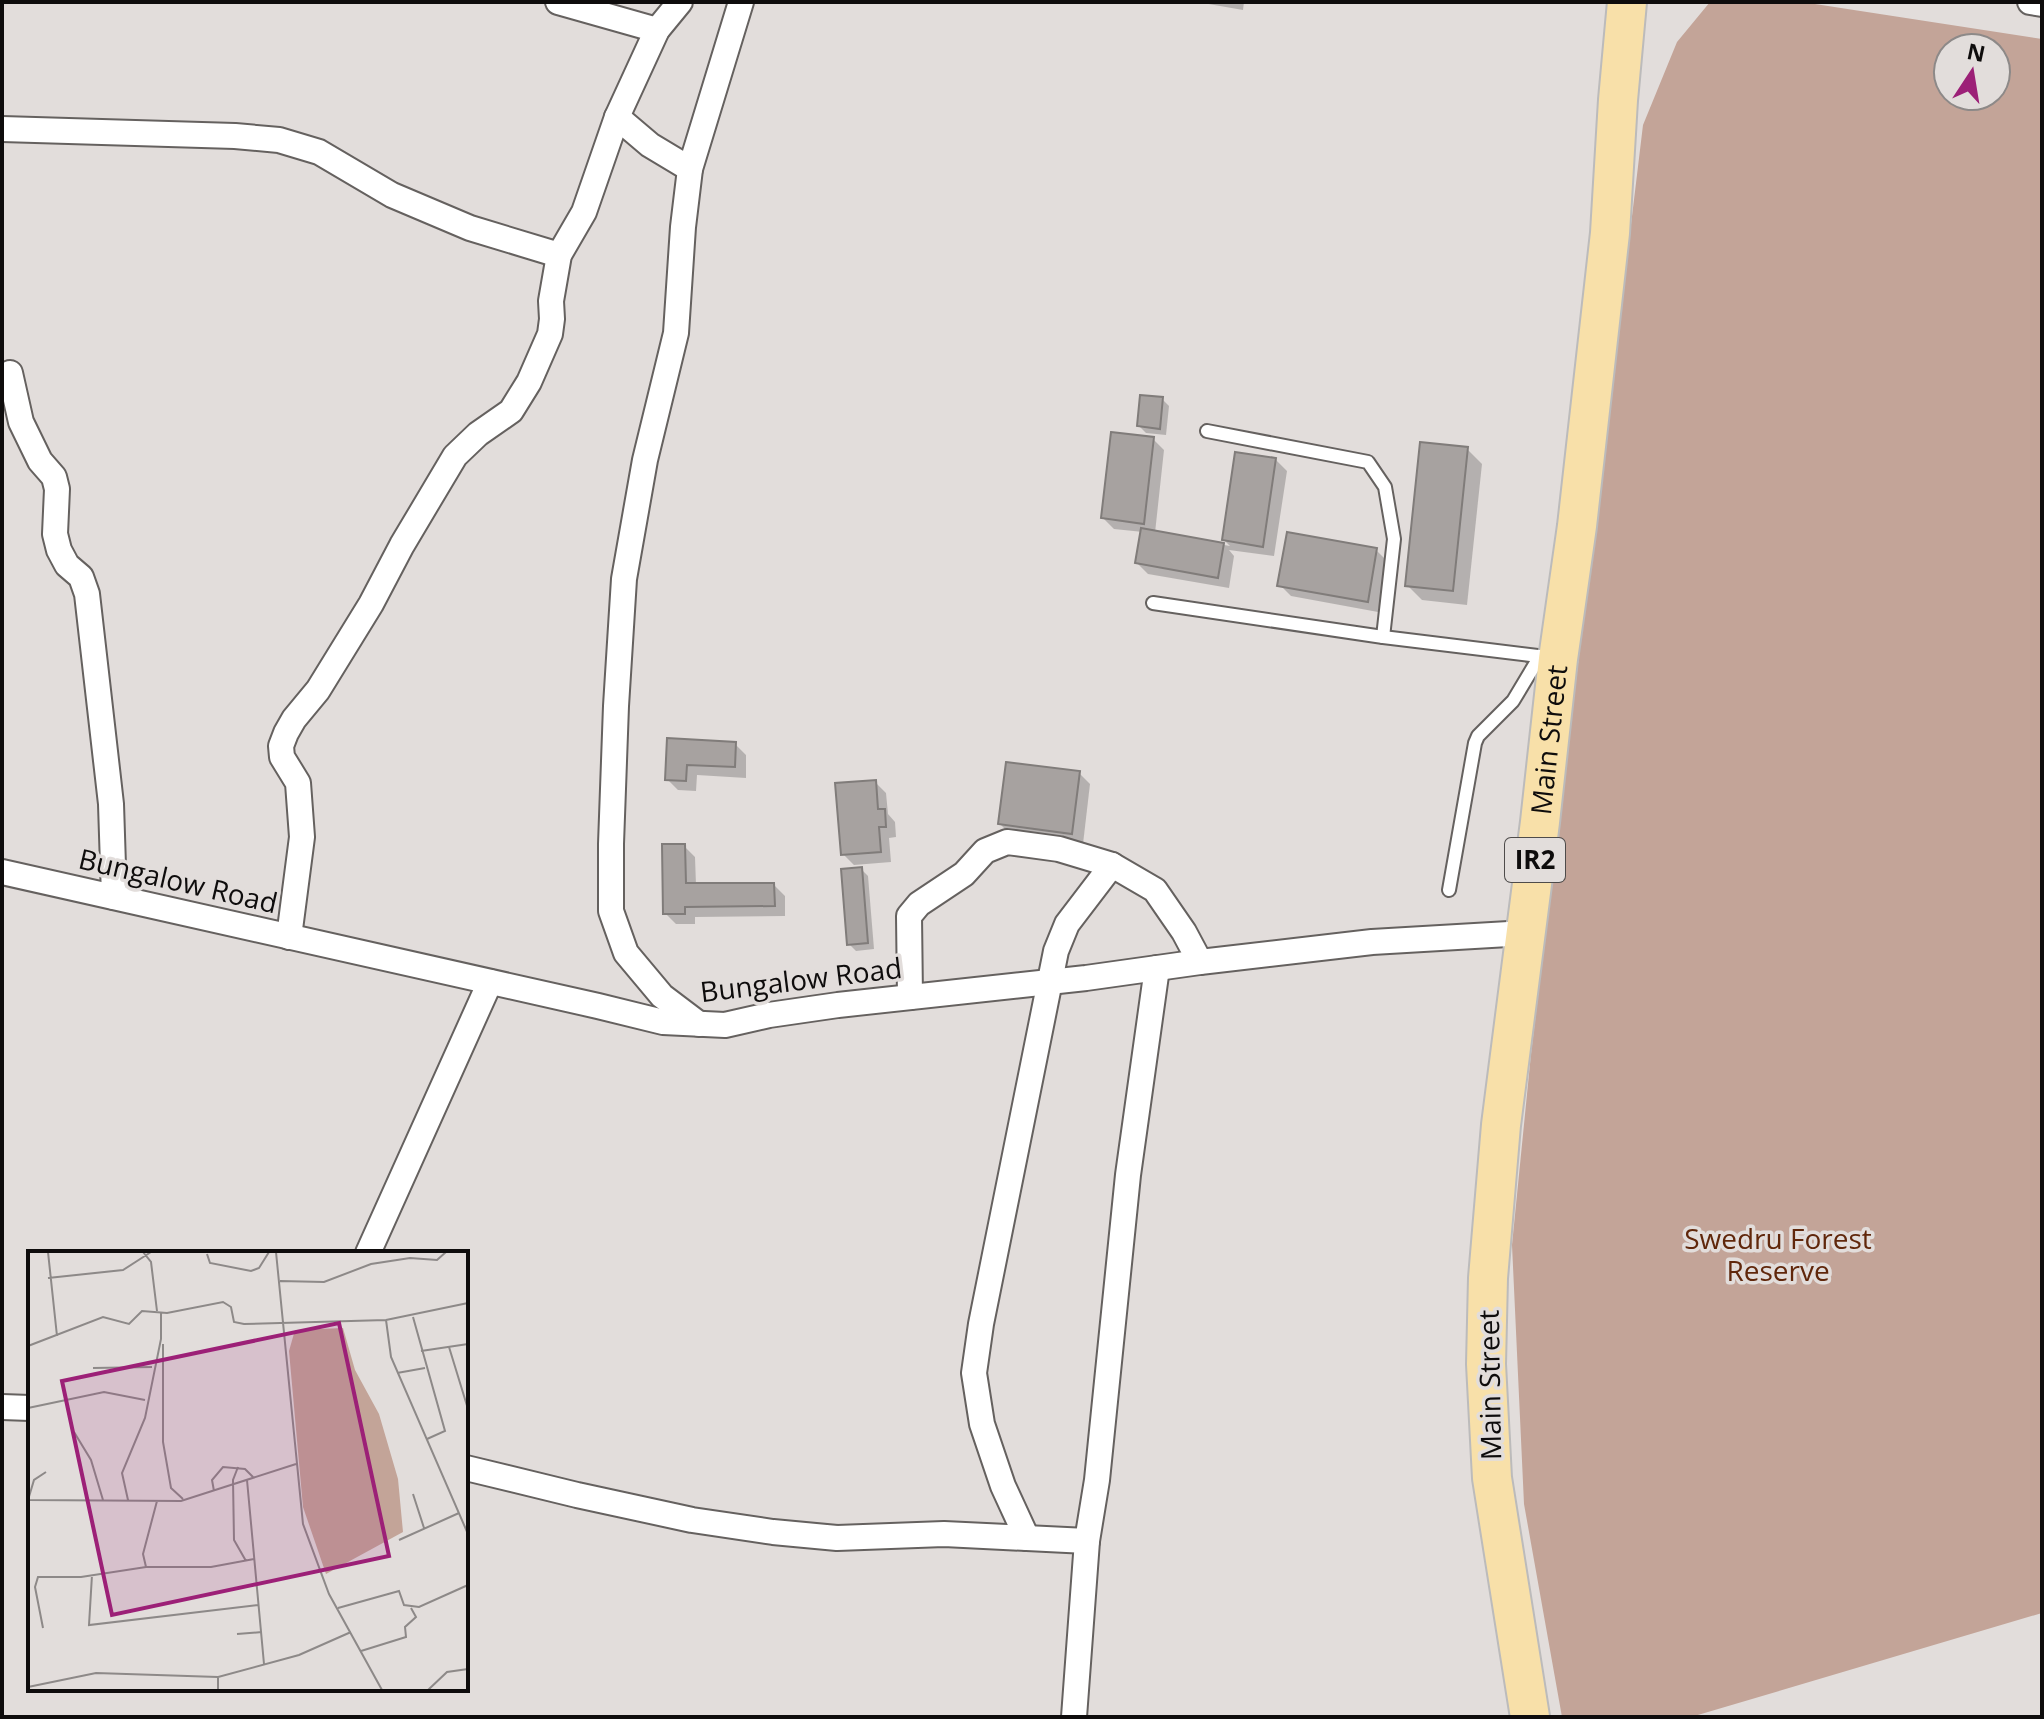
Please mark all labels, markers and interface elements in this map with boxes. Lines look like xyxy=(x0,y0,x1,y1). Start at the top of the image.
north arrow xyxy=(1932,32,2012,112)
text: N xyxy=(1964,35,1988,68)
street label: Main Street xyxy=(1521,663,1575,817)
road number: IR2 xyxy=(1505,838,1565,882)
street label: Bungalow Road xyxy=(75,839,281,921)
street label: Bungalow Road xyxy=(698,948,904,1010)
park label: Swedru Forest Reserve xyxy=(1684,1219,1872,1289)
inset map xyxy=(28,1251,468,1691)
street label: Main Street xyxy=(1469,1309,1509,1461)

